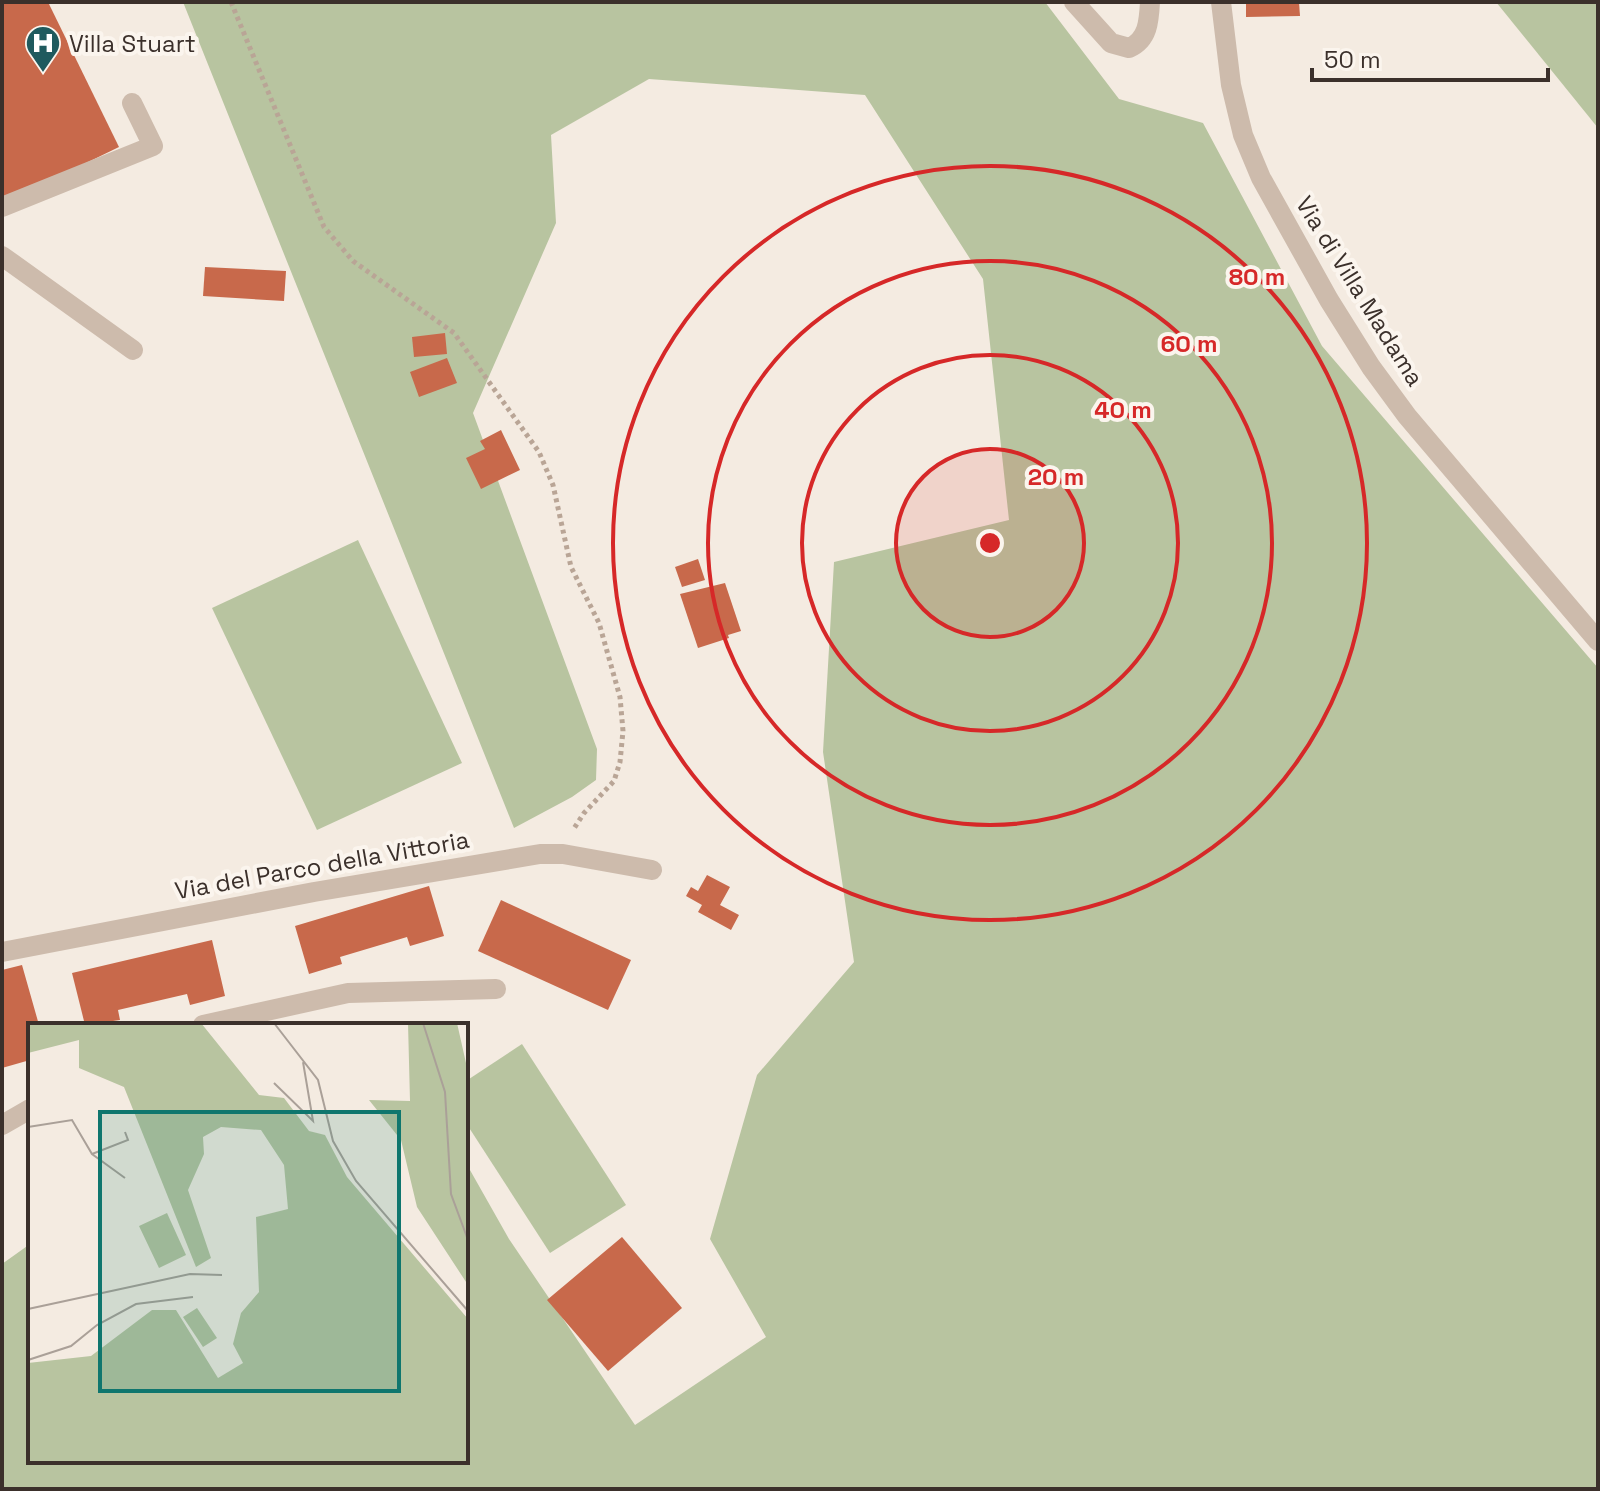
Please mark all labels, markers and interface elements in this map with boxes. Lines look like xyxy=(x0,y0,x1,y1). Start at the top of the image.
hospital icon: Villa Stuart xyxy=(24,24,62,74)
place label: Villa Stuart xyxy=(69,28,196,59)
scale bar xyxy=(1312,32,1548,82)
text: 50 m xyxy=(1324,44,1381,75)
street label: Via di Villa Madama xyxy=(1289,190,1431,392)
text: 80 m xyxy=(1229,261,1285,292)
text: 60 m xyxy=(1161,328,1217,359)
text: 40 m xyxy=(1094,394,1152,425)
text: 20 m xyxy=(1028,461,1084,492)
centre of rings xyxy=(976,529,1004,557)
street label: Via del Parco della Vittoria xyxy=(172,824,472,906)
inset map xyxy=(28,1023,468,1463)

